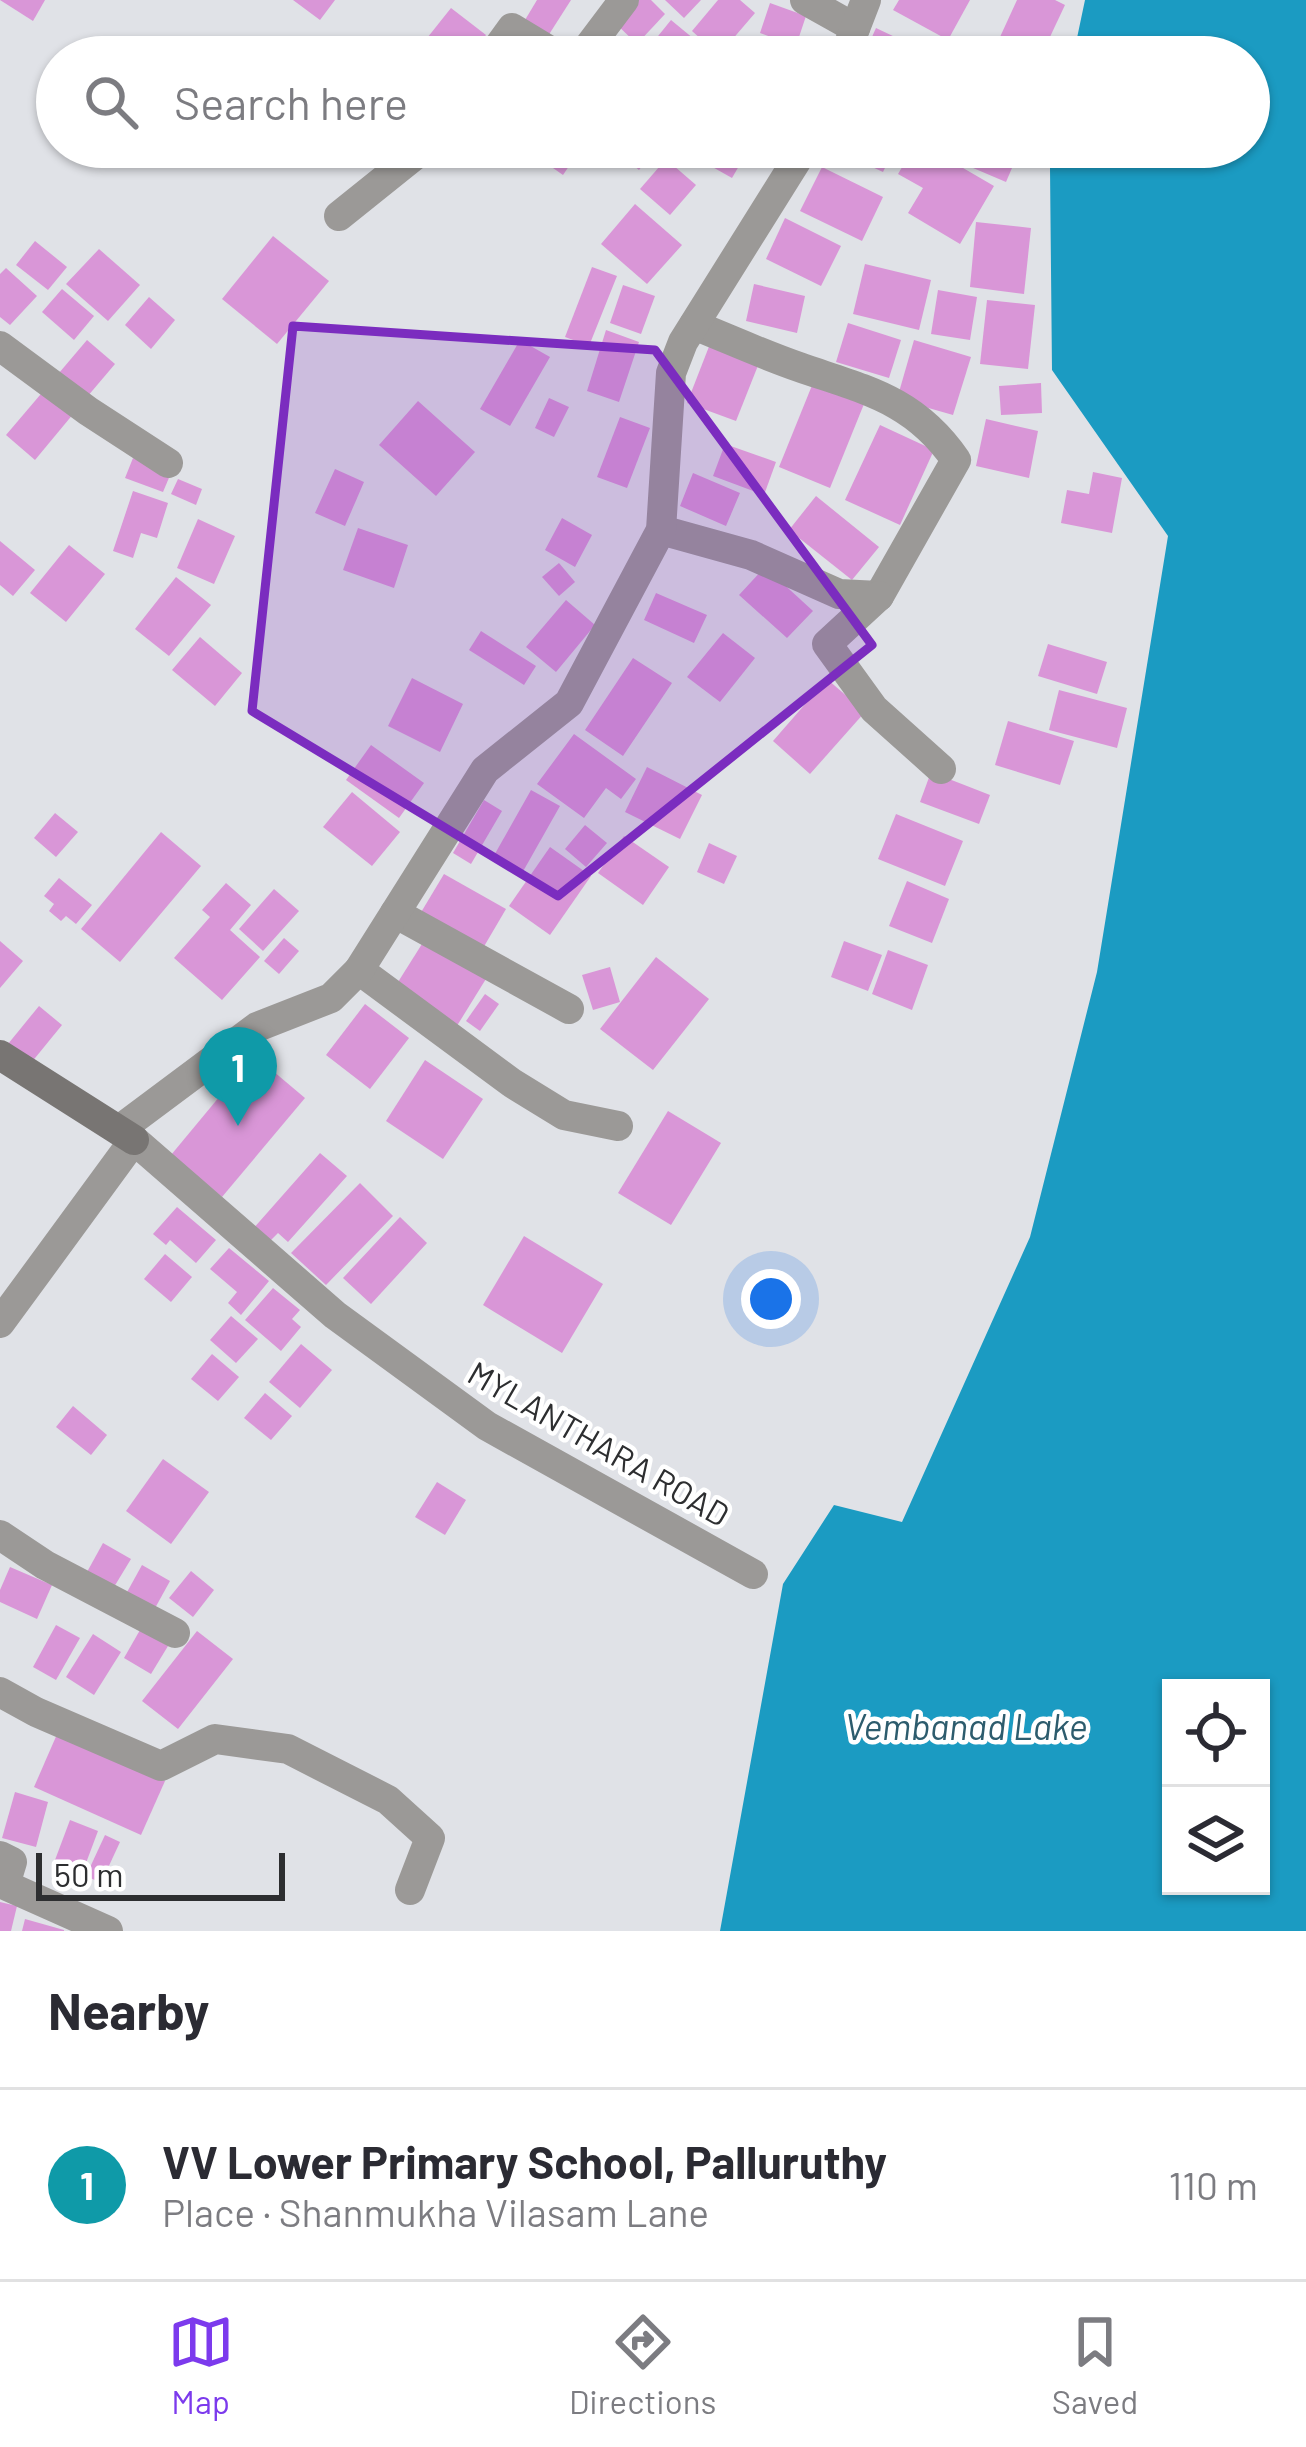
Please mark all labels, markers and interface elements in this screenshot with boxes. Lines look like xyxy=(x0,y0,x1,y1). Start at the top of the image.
search box xyxy=(36,36,1270,168)
icon: search xyxy=(78,69,144,135)
text: Search here xyxy=(174,75,408,129)
pin: 1 xyxy=(199,1027,277,1126)
your location xyxy=(741,1269,801,1329)
street label: MYLANTHARA ROAD xyxy=(461,1352,737,1534)
map controls xyxy=(1162,1679,1270,1895)
button: locate xyxy=(1162,1679,1270,1787)
water label: Vembanad Lake xyxy=(845,1704,1087,1747)
button: layers xyxy=(1162,1787,1270,1895)
scale bar xyxy=(36,1847,285,1900)
text: 50 m xyxy=(54,1854,124,1894)
text: Nearby xyxy=(48,1979,209,2040)
text: VV Lower Primary School, Palluruthy xyxy=(162,2134,887,2188)
text: 1 xyxy=(80,2161,94,2208)
text: 110 m xyxy=(1168,2161,1258,2208)
text: Place · Shanmukha Vilasam Lane xyxy=(162,2188,709,2235)
tab: Map xyxy=(168,2309,234,2421)
tab: Directions xyxy=(569,2309,716,2421)
tab: Saved xyxy=(1052,2309,1138,2421)

